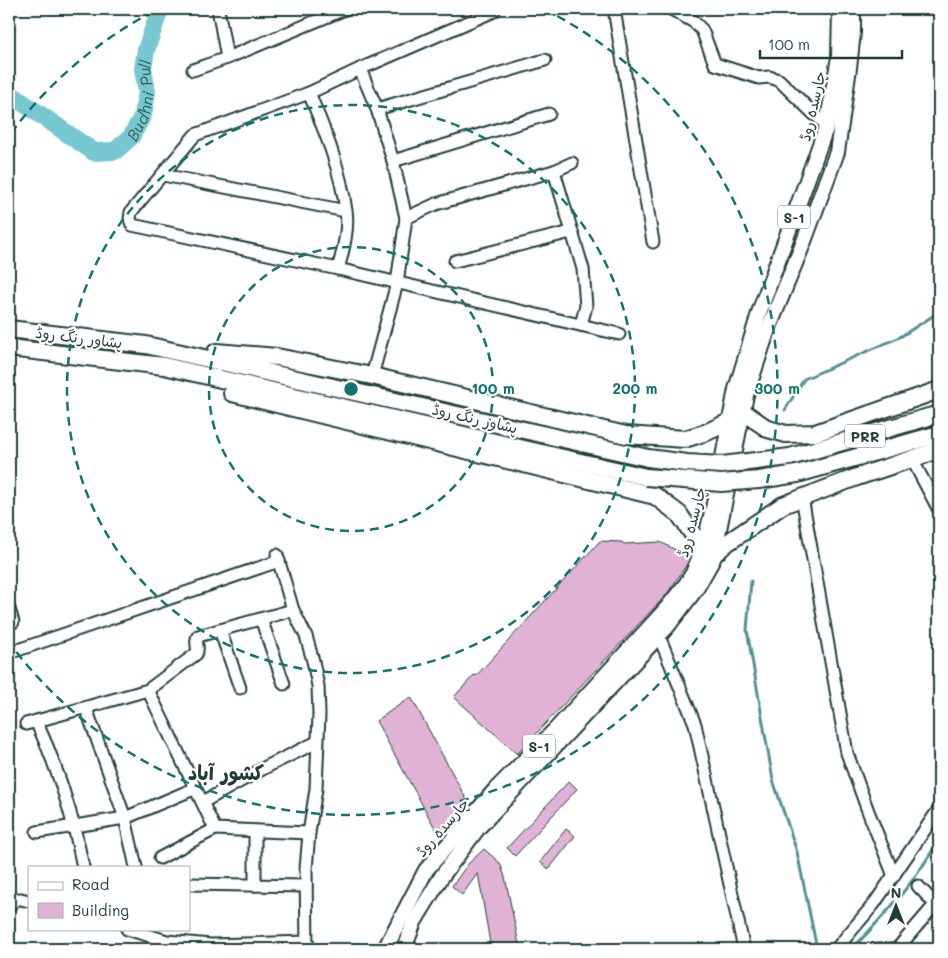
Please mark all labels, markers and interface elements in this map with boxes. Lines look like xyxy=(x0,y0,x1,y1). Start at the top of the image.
scale bar xyxy=(760,28,903,60)
text: 100 m xyxy=(768,34,810,54)
water label: Budhni Pull xyxy=(121,58,157,144)
street label: چارسدہ روڈ xyxy=(794,69,831,143)
road number: S-1 xyxy=(778,206,810,228)
street label: پشاور رنگ روڈ xyxy=(34,322,123,353)
text: 100 m xyxy=(471,378,515,398)
text: 200 m xyxy=(613,378,658,398)
text: 300 m xyxy=(754,378,800,398)
centre of rings xyxy=(342,380,360,398)
street label: پشاور رنگ روڈ xyxy=(430,398,520,439)
road number: PRR xyxy=(845,424,885,448)
street label: چارسدہ روڈ xyxy=(672,485,711,559)
road number: S-1 xyxy=(523,734,555,758)
district label: کشور آباد xyxy=(188,759,264,786)
street label: چارسدہ روڈ xyxy=(411,793,474,861)
legend xyxy=(28,866,190,930)
text: Road xyxy=(72,874,109,894)
north arrow xyxy=(870,880,920,930)
text: N xyxy=(891,883,901,902)
text: Building xyxy=(72,900,129,920)

